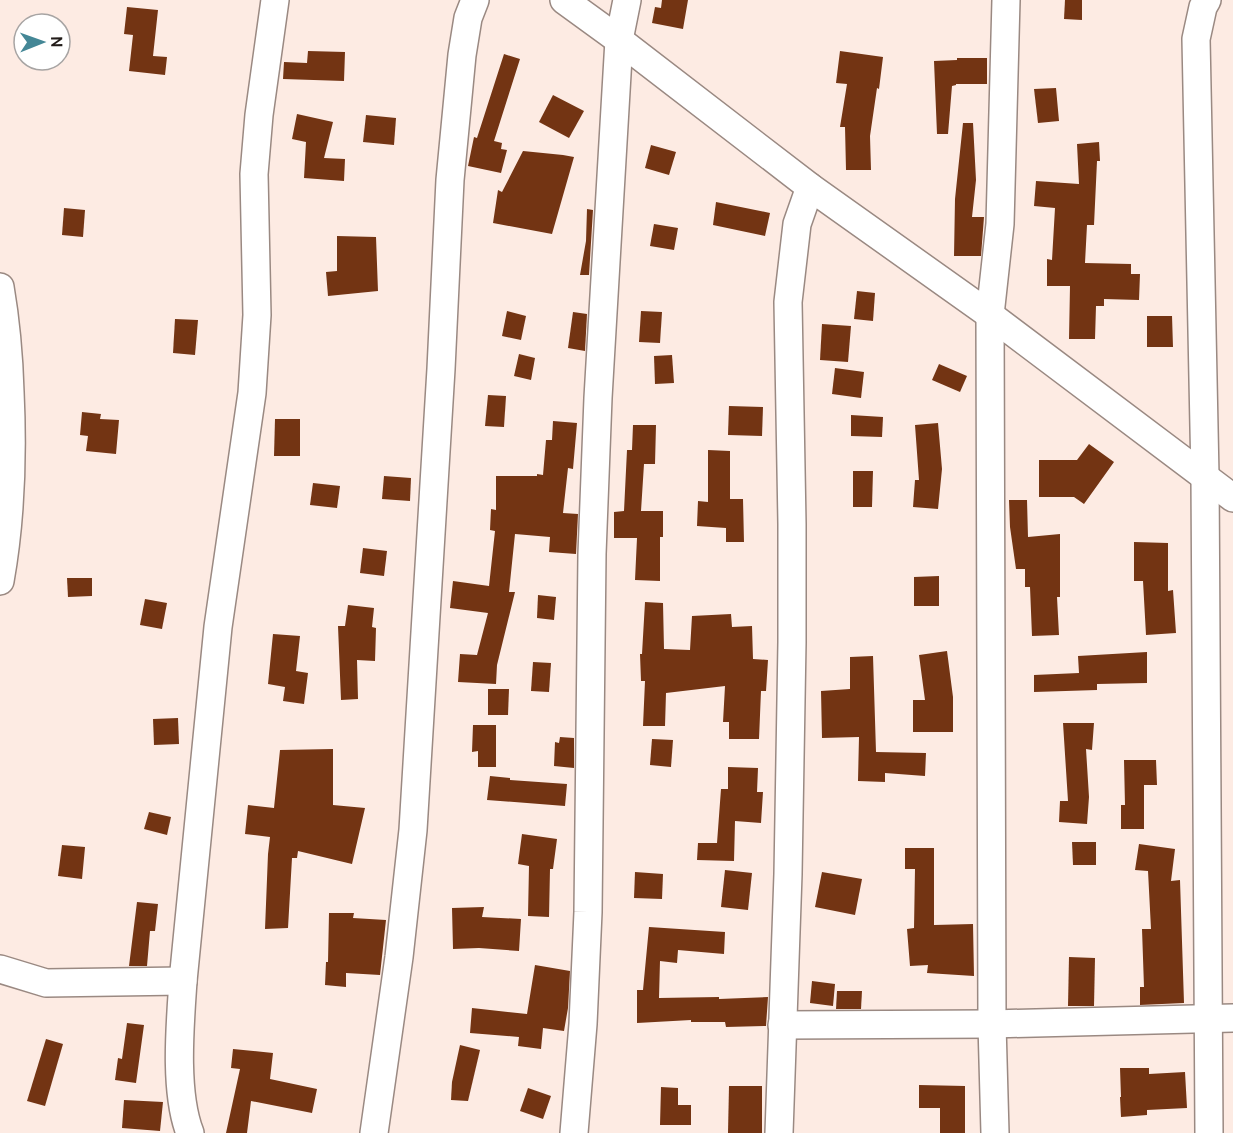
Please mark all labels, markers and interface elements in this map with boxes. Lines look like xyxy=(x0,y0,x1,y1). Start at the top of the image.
north arrow xyxy=(12,12,72,72)
text: N xyxy=(47,36,66,48)

